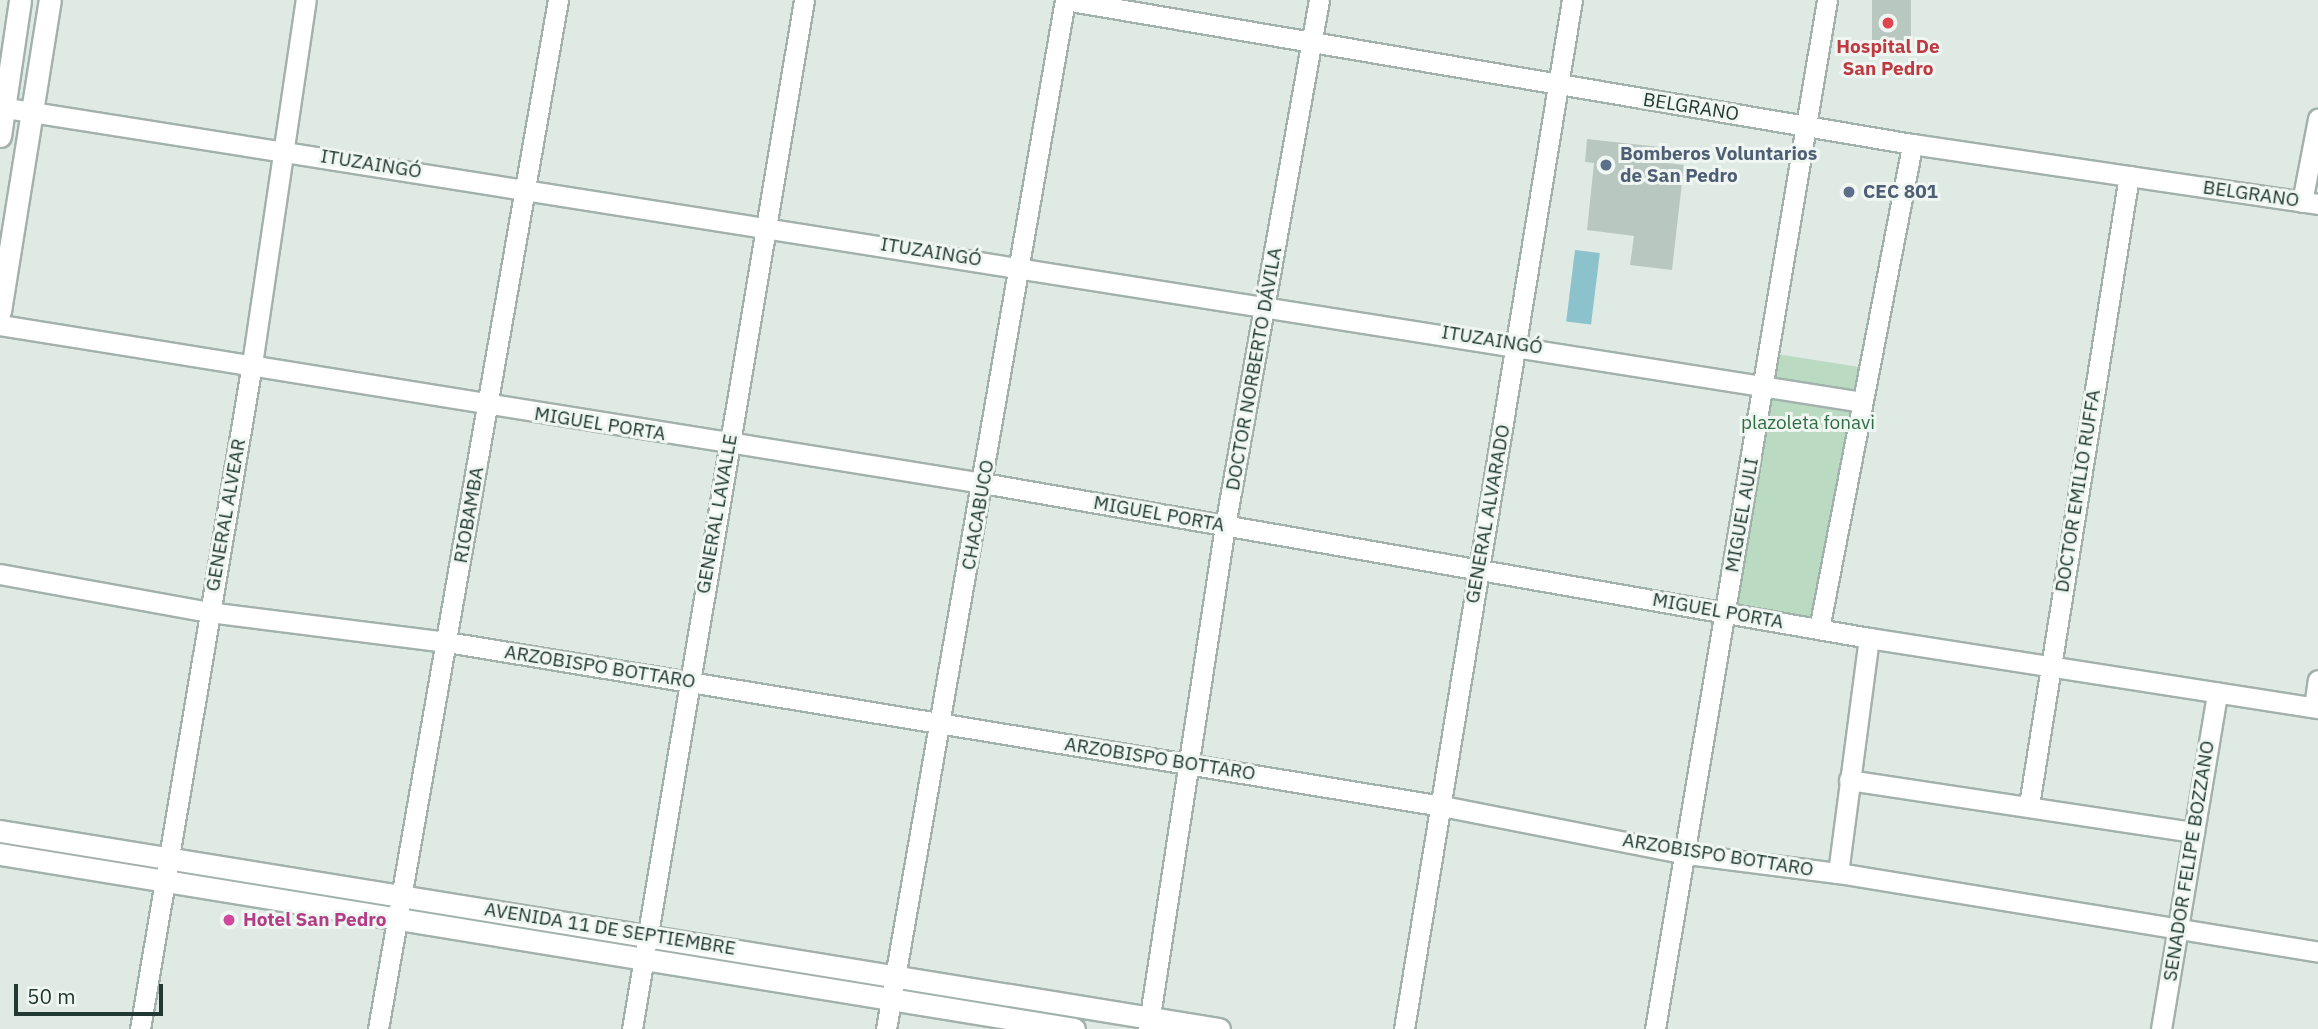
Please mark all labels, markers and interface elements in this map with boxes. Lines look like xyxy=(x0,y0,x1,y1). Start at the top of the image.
marker: Hospital De San Pedro xyxy=(1878,13,1898,33)
place label: Hospital De San Pedro xyxy=(1836,36,1940,80)
street label: BELGRANO xyxy=(1641,88,1741,126)
place label: Bomberos Voluntarios de San Pedro xyxy=(1620,143,1817,187)
street label: ITUZAINGÓ xyxy=(319,145,423,183)
marker: Bomberos Voluntarios de San Pedro xyxy=(1598,157,1614,173)
street label: BELGRANO xyxy=(2201,176,2301,212)
place label: CEC 801 xyxy=(1863,181,1938,203)
marker: CEC 801 xyxy=(1841,184,1857,200)
street label: ITUZAINGÓ xyxy=(879,233,983,271)
street label: DOCTOR NORBERTO DÁVILA xyxy=(1221,246,1287,492)
street label: ITUZAINGÓ xyxy=(1440,321,1544,359)
street label: DOCTOR EMILIO RUFFA xyxy=(2051,388,2105,594)
street label: MIGUEL PORTA xyxy=(533,402,667,446)
park label: plazoleta fonavi xyxy=(1741,412,1875,434)
street label: GENERAL ALVARADO xyxy=(1461,423,1515,605)
street label: GENERAL LAVALLE xyxy=(692,432,742,596)
street label: GENERAL ALVEAR xyxy=(201,437,251,593)
street label: MIGUEL AULI xyxy=(1721,456,1763,574)
street label: CHACABUCO xyxy=(957,458,999,572)
street label: RIOBAMBA xyxy=(449,465,489,565)
street label: MIGUEL PORTA xyxy=(1092,491,1226,537)
street label: MIGUEL PORTA xyxy=(1651,588,1785,634)
street label: ARZOBISPO BOTTARO xyxy=(503,641,697,693)
street label: ARZOBISPO BOTTARO xyxy=(1063,733,1257,785)
street label: SENADOR FELIPE BOZZANO xyxy=(2159,739,2219,983)
street label: ARZOBISPO BOTTARO xyxy=(1621,829,1815,881)
street label: AVENIDA 11 DE SEPTIEMBRE xyxy=(483,898,737,960)
place label: Hotel San Pedro xyxy=(243,909,387,931)
marker: Hotel San Pedro xyxy=(221,912,237,928)
scale bar xyxy=(18,970,166,1014)
text: 50 m xyxy=(27,982,76,1010)

